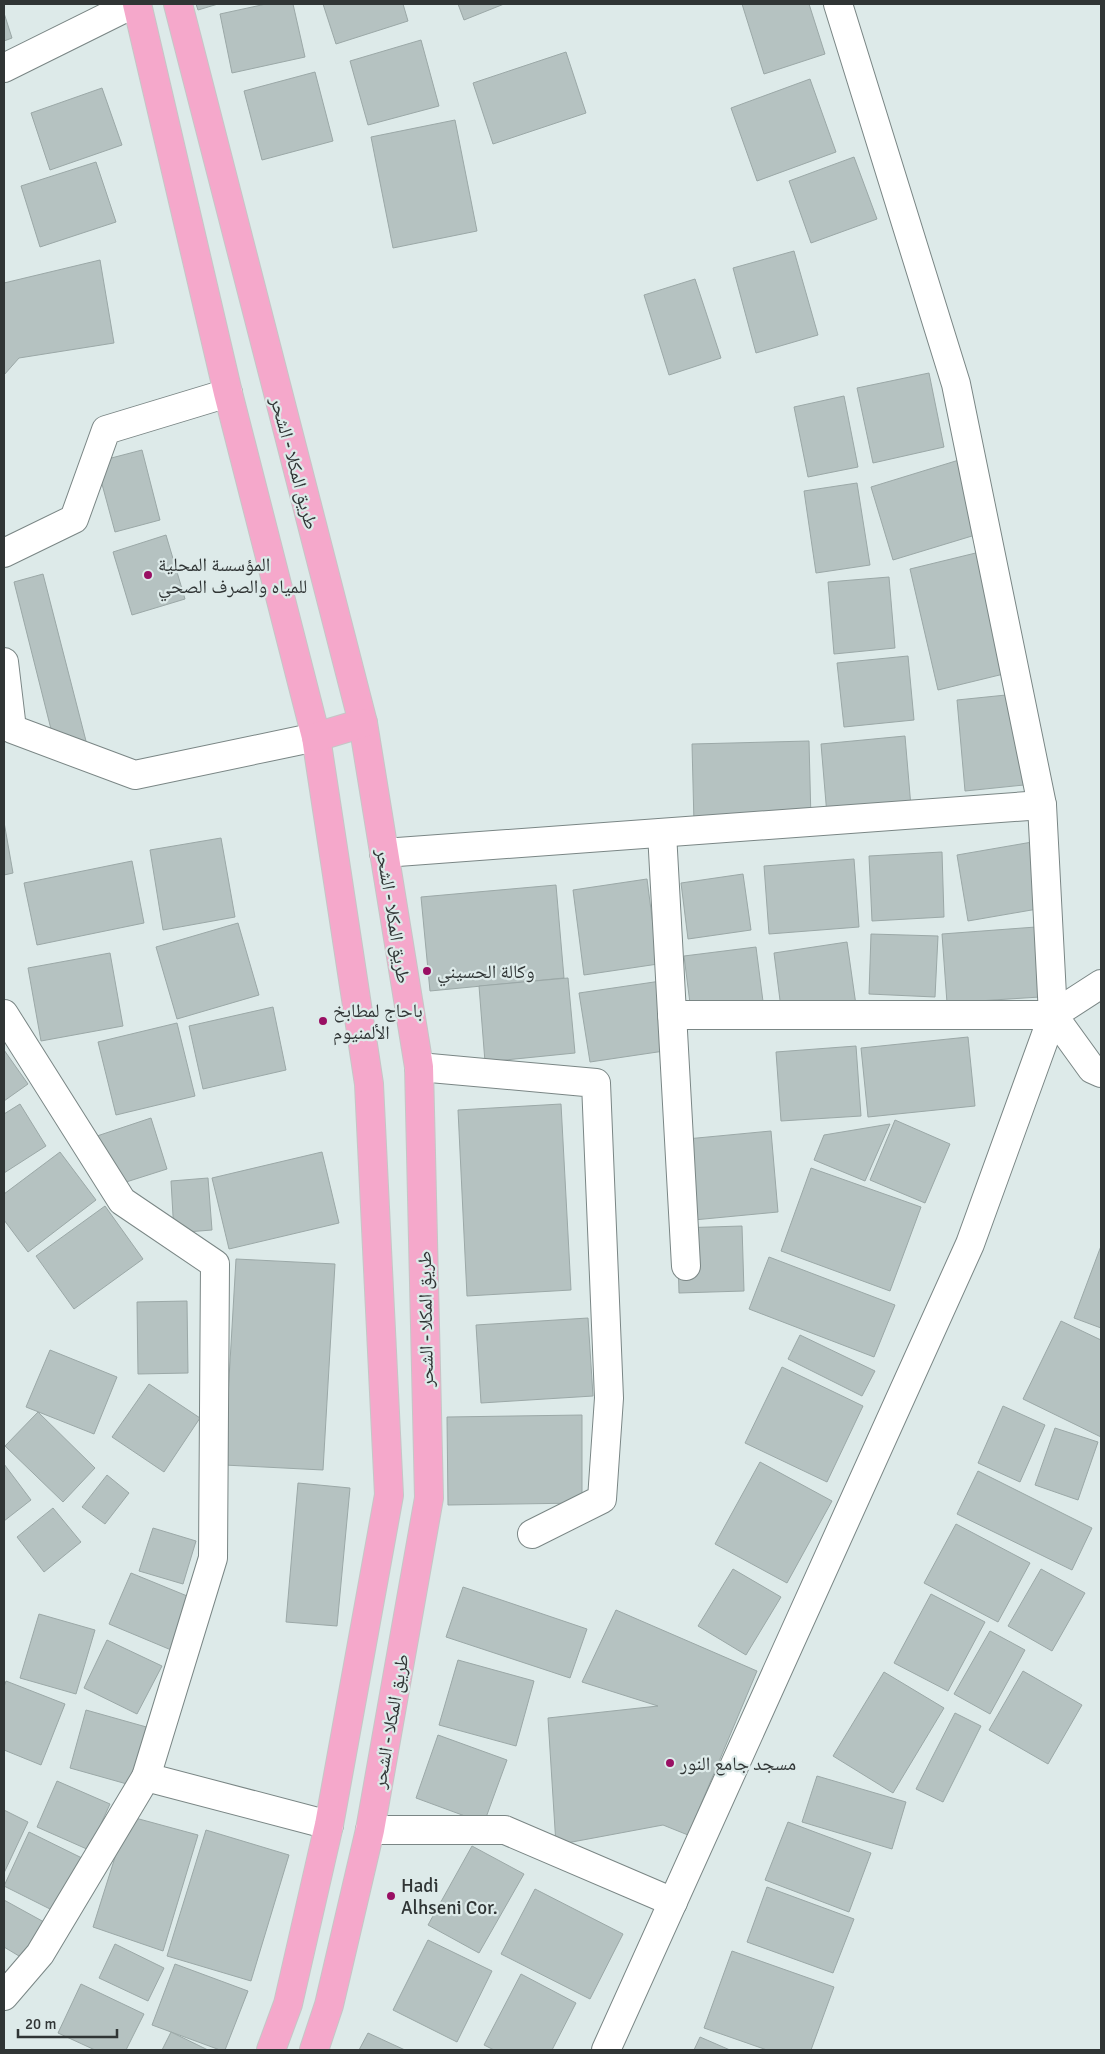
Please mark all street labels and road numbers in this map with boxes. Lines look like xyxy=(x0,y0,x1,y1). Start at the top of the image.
street label: طريق المكلا - الشحر xyxy=(265,393,323,532)
street label: طريق المكلا - الشحر xyxy=(370,846,416,985)
street label: طريق المكلا - الشحر xyxy=(413,1251,439,1388)
street label: طريق المكلا - الشحر xyxy=(367,1652,415,1791)

